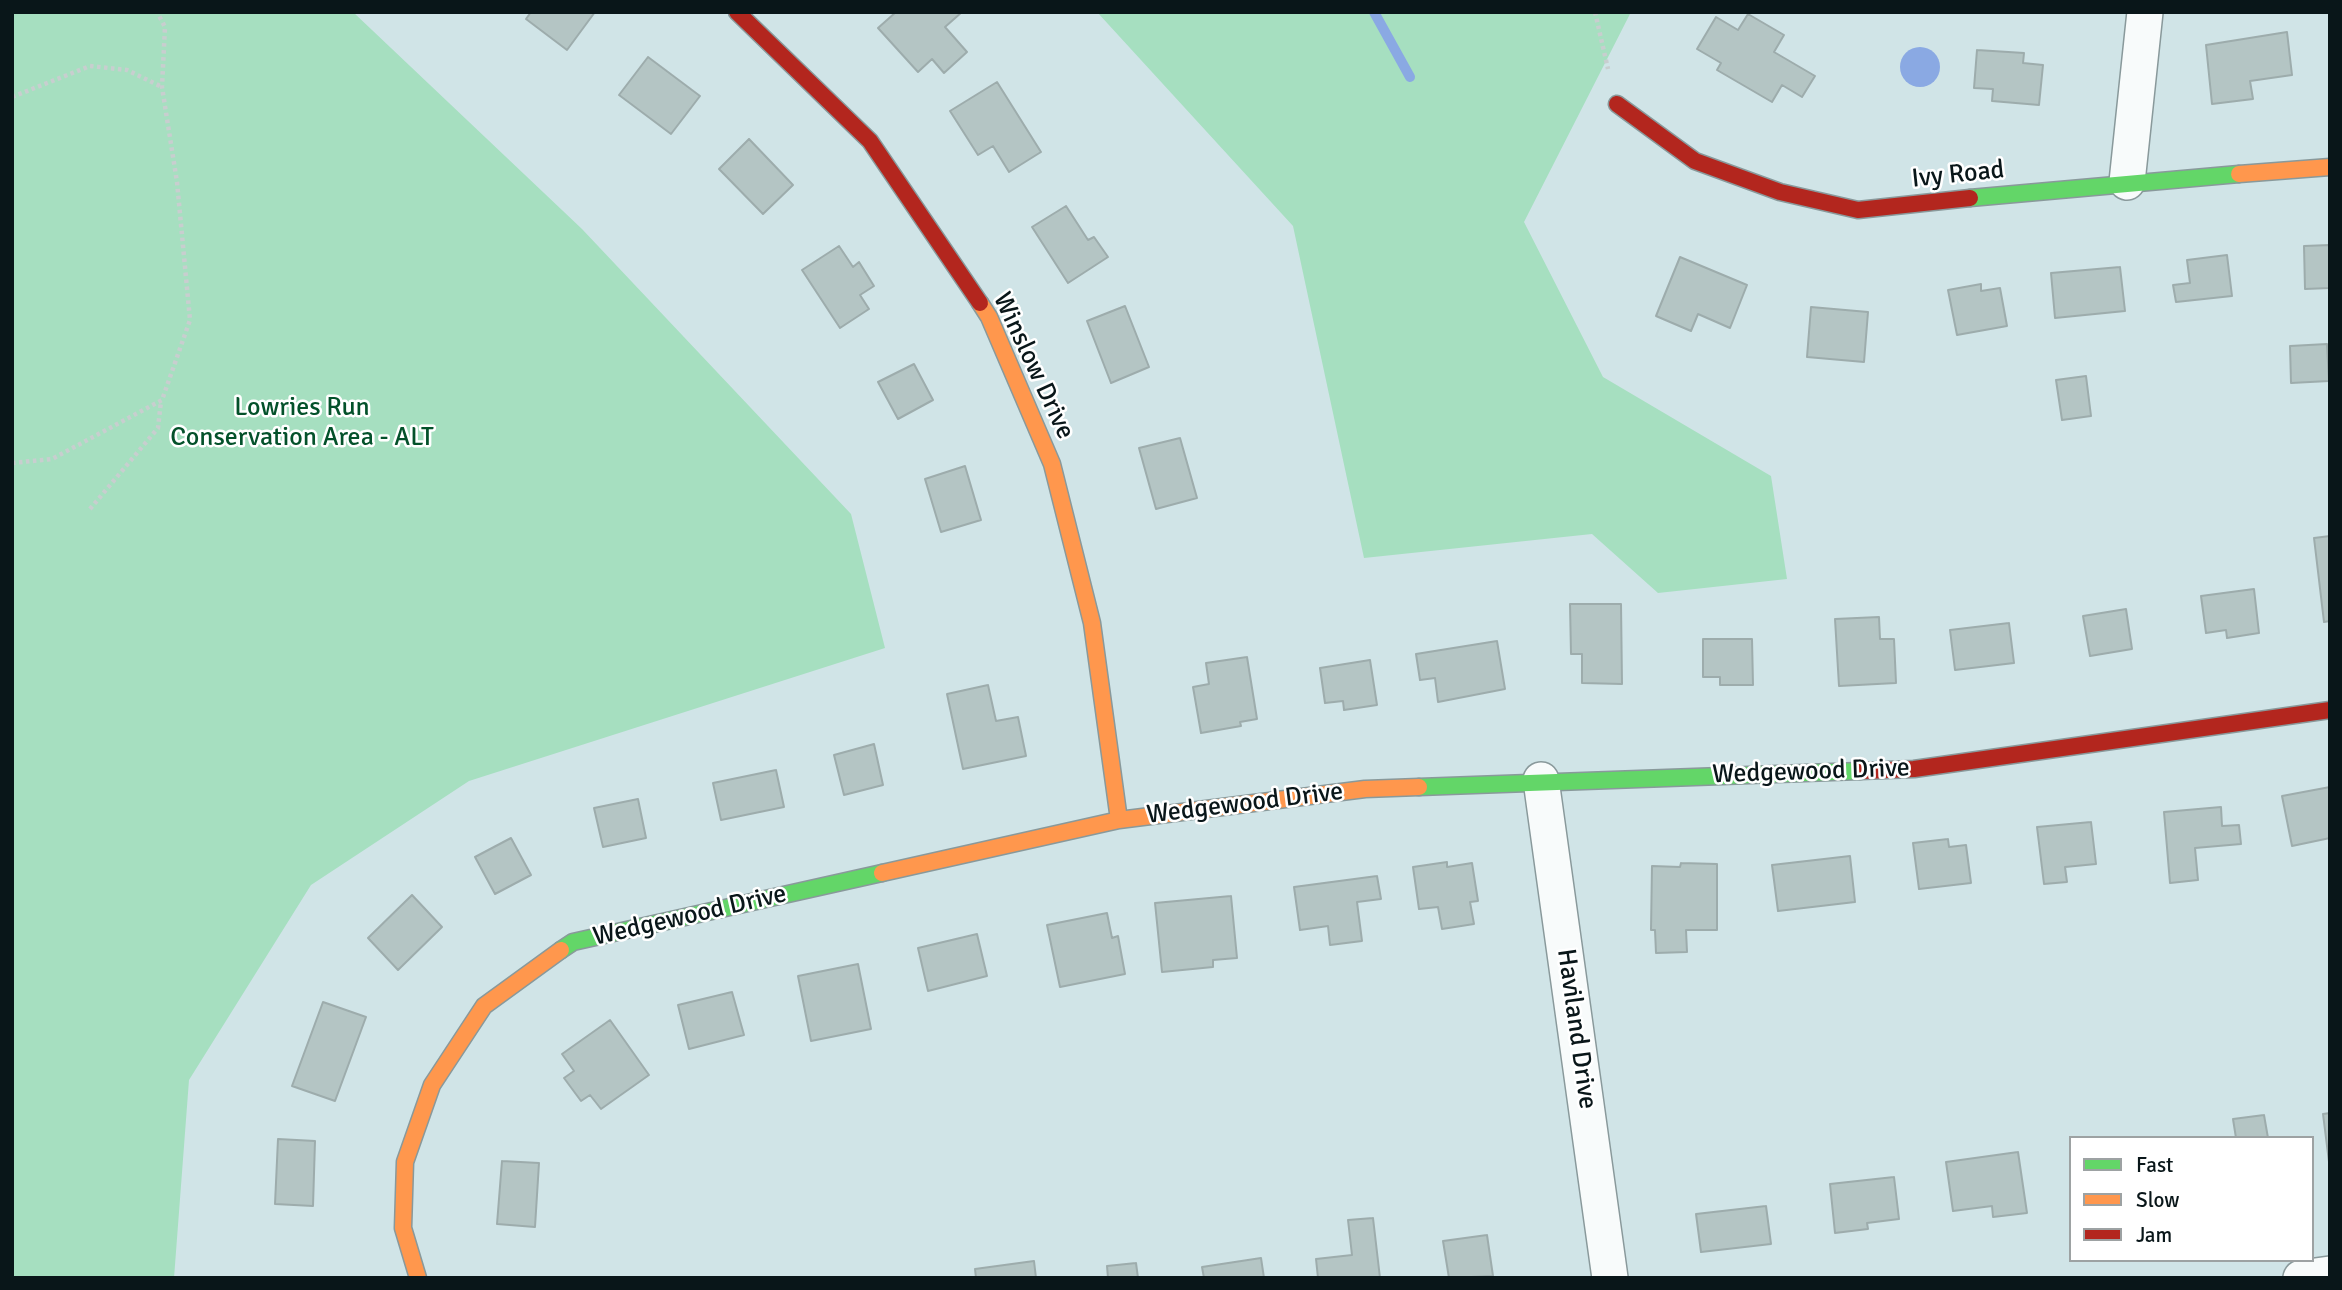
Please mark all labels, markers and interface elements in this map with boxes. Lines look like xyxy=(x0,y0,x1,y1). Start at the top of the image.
street label: Ivy Road xyxy=(1910,155,2006,195)
street label: Winslow Drive xyxy=(985,288,1081,444)
park label: Lowries Run Conservation Area - ALT xyxy=(170,392,434,453)
street label: Wedgewood Drive xyxy=(1712,753,1910,791)
street label: Wedgewood Drive xyxy=(1145,776,1345,832)
street label: Wedgewood Drive xyxy=(590,879,790,953)
street label: Haviland Drive xyxy=(1549,947,1603,1111)
legend xyxy=(2069,1136,2314,1262)
text: Fast xyxy=(2136,1152,2173,1178)
text: Slow xyxy=(2136,1187,2180,1213)
text: Jam xyxy=(2136,1222,2172,1248)

